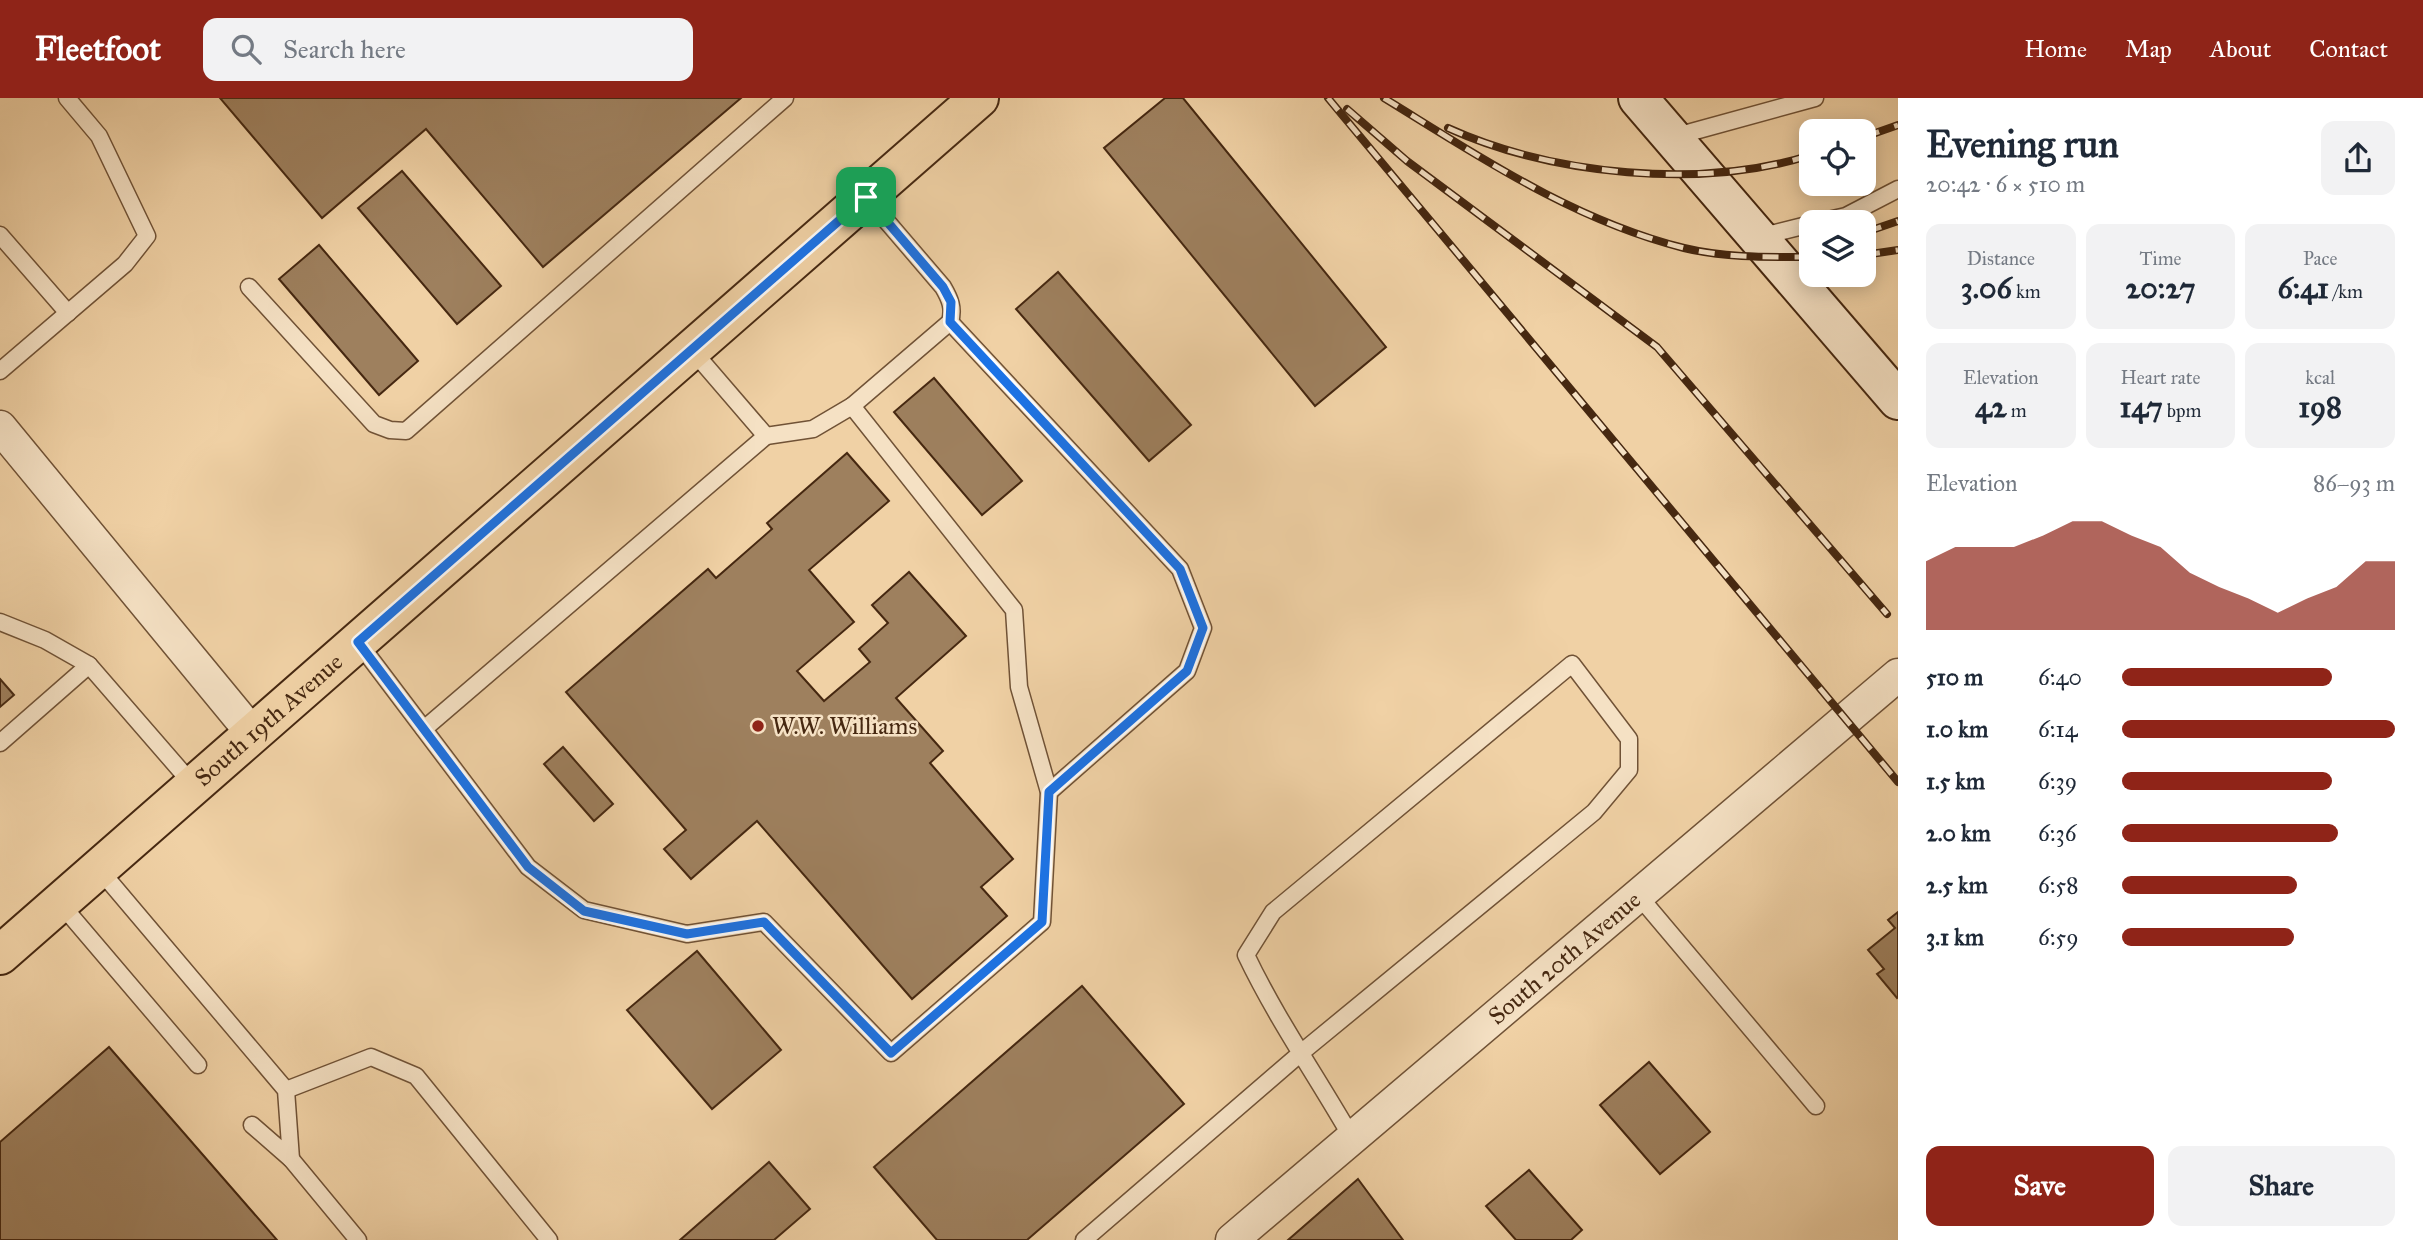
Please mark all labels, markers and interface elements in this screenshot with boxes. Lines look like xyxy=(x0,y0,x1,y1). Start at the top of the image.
search box xyxy=(203,18,693,81)
text: Fleetfoot xyxy=(35,29,161,69)
icon: search xyxy=(227,30,265,68)
text: Search here xyxy=(283,33,406,65)
text: Home xyxy=(2024,34,2087,64)
text: Map xyxy=(2125,34,2172,64)
text: About xyxy=(2210,34,2271,64)
text: Contact xyxy=(2309,34,2388,64)
map controls xyxy=(1799,119,1876,287)
button: locate xyxy=(1799,119,1876,196)
text: Evening run xyxy=(1926,121,2119,167)
button: share xyxy=(2321,121,2395,195)
pin xyxy=(836,167,896,227)
text: 20:42 · 6 × 510 m xyxy=(1926,170,2085,198)
icon: arrive xyxy=(847,178,885,216)
button: layers xyxy=(1799,210,1876,287)
text: Distance xyxy=(1967,247,2035,270)
text: Time xyxy=(2139,247,2182,270)
text: Pace xyxy=(2303,247,2337,270)
text: 3.06 xyxy=(1961,270,2012,306)
text: 20:27 xyxy=(2126,270,2195,306)
text: 6:41 xyxy=(2277,270,2329,306)
text: km xyxy=(2012,280,2041,303)
text: /km xyxy=(2329,280,2363,303)
text: Elevation xyxy=(1963,366,2039,389)
text: Heart rate xyxy=(2121,366,2200,389)
text: kcal xyxy=(2305,366,2335,389)
text: 42 xyxy=(1975,389,2007,425)
text: 147 xyxy=(2119,389,2163,425)
text: 198 xyxy=(2298,389,2342,425)
text: m xyxy=(2007,399,2027,422)
text: bpm xyxy=(2163,399,2201,422)
text: Elevation xyxy=(1926,469,2017,497)
text: 86–93 m xyxy=(2313,469,2395,497)
street label: South 19th Avenue xyxy=(188,647,349,793)
text: 510 m xyxy=(1926,663,1983,691)
text: 6:40 xyxy=(2038,663,2082,691)
place label: W.W. Williams xyxy=(772,711,917,741)
text: 1.0 km xyxy=(1926,715,1988,743)
text: 6:14 xyxy=(2038,715,2078,743)
marker: W.W. Williams xyxy=(750,718,766,734)
text: 1.5 km xyxy=(1926,767,1985,795)
text: 6:39 xyxy=(2038,767,2077,795)
text: 2.0 km xyxy=(1926,819,1991,847)
text: 6:36 xyxy=(2038,819,2077,847)
text: 2.5 km xyxy=(1926,871,1988,899)
text: 6:58 xyxy=(2038,871,2079,899)
street label: South 20th Avenue xyxy=(1482,885,1647,1031)
text: 3.1 km xyxy=(1926,923,1984,951)
text: 6:59 xyxy=(2038,923,2079,951)
button: Save xyxy=(1926,1146,2154,1226)
button: Share xyxy=(2168,1146,2395,1226)

